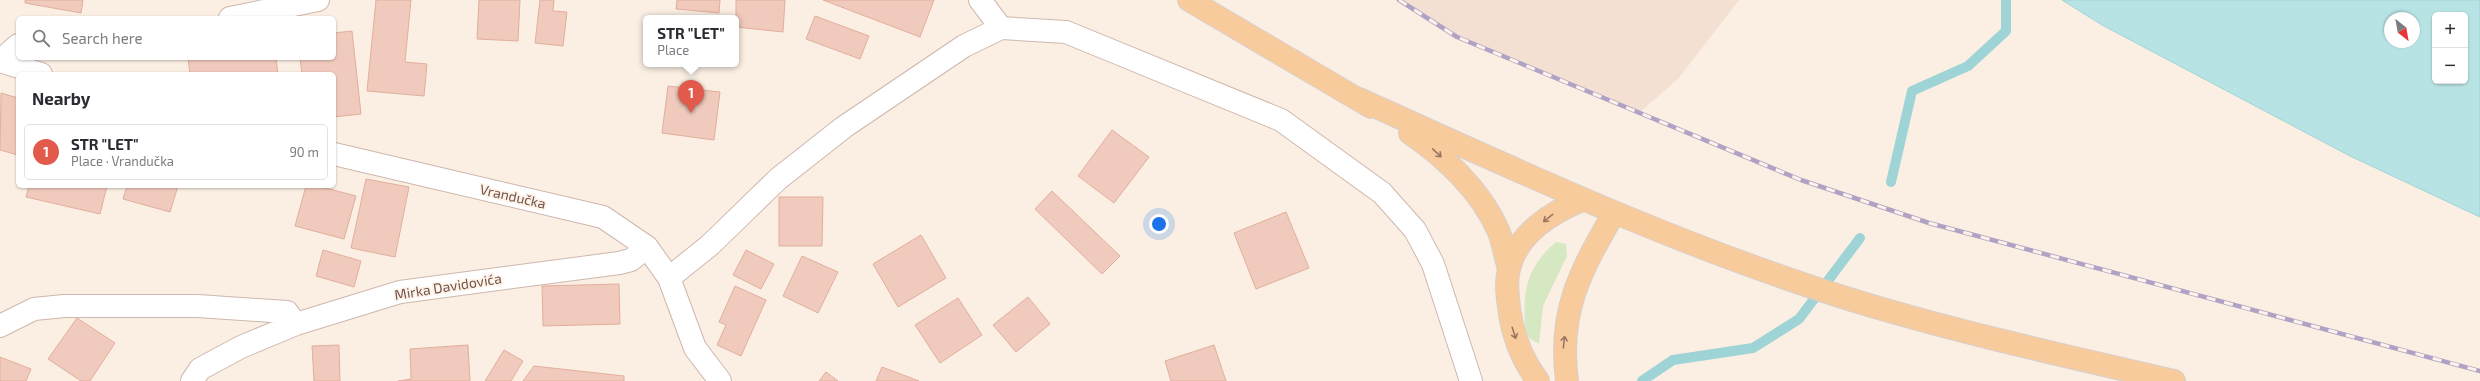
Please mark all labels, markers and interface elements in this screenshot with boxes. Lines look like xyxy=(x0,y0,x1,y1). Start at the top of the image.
north arrow xyxy=(2384,12,2420,48)
map controls xyxy=(2432,12,2468,84)
button: + xyxy=(2432,12,2468,48)
popup xyxy=(643,15,739,67)
search box xyxy=(16,16,336,60)
text: STR "LET" xyxy=(657,24,725,42)
icon: search xyxy=(30,27,52,49)
text: Search here xyxy=(62,29,143,47)
text: Place xyxy=(657,42,689,58)
button: − xyxy=(2432,48,2468,84)
pin: 1 xyxy=(678,80,704,113)
text: Nearby xyxy=(32,88,90,108)
text: STR "LET" xyxy=(71,135,139,153)
text: 1 xyxy=(43,144,49,160)
text: 90 m xyxy=(289,144,319,160)
one-way arrow xyxy=(1432,148,1442,157)
text: Place · Vrandučka xyxy=(71,153,174,169)
street label: Vrandučka xyxy=(478,180,548,212)
one-way arrow xyxy=(1542,213,1553,222)
your location xyxy=(1149,214,1169,234)
street label: Mirka Davidovića xyxy=(393,269,503,303)
one-way arrow xyxy=(1511,326,1518,339)
one-way arrow xyxy=(1560,336,1568,349)

